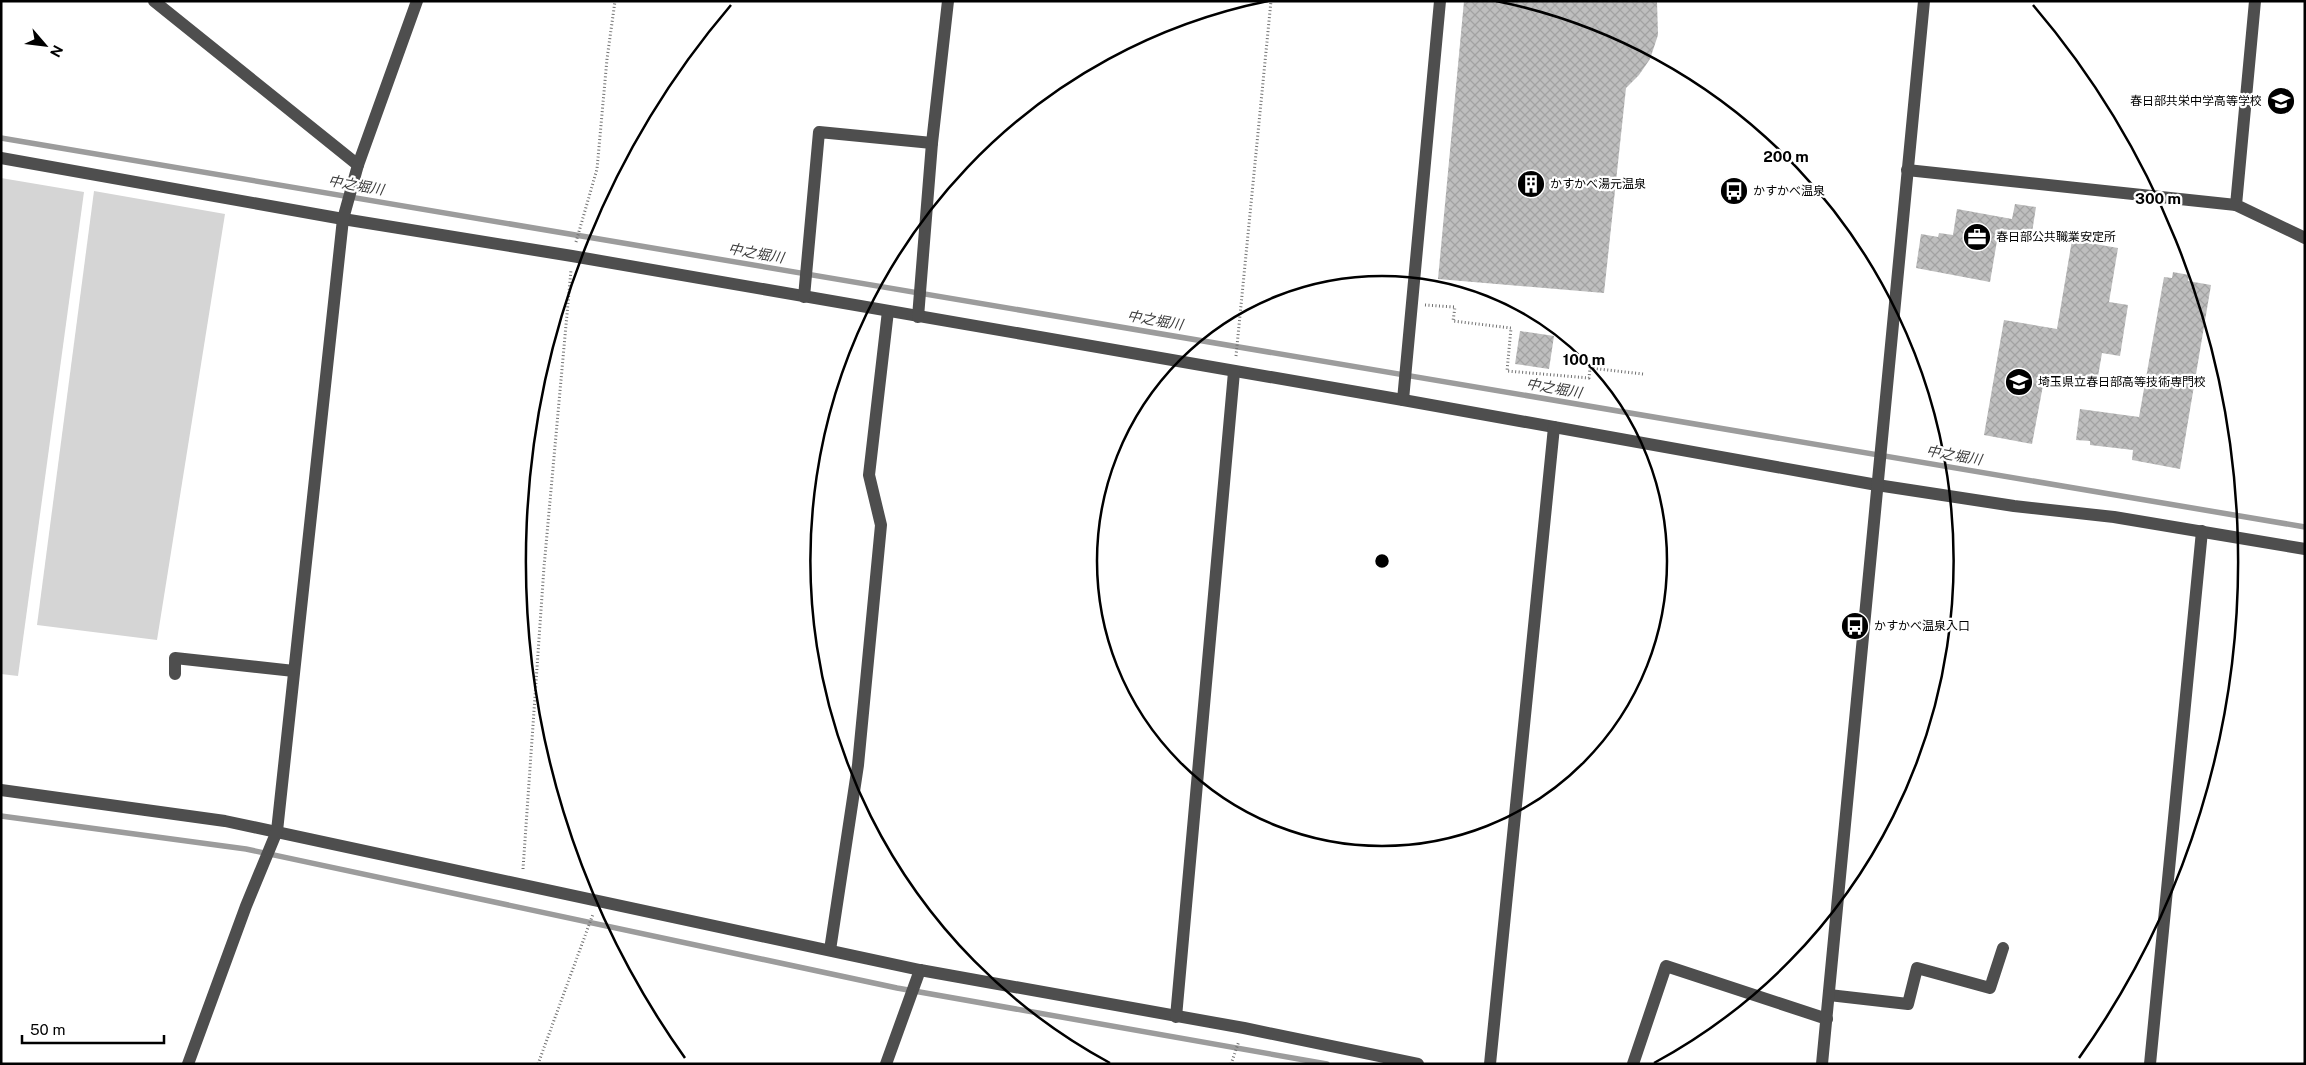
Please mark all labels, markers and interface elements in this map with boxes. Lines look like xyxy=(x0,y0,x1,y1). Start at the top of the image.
north arrow xyxy=(20,20,70,70)
text: N xyxy=(47,43,66,60)
school or university icon: 春日部共栄中学高等学校 xyxy=(2266,86,2296,116)
place label: 春日部共栄中学高等学校 xyxy=(2130,94,2262,108)
text: 200 m xyxy=(1763,148,1809,165)
building icon: かすかべ湯元温泉 xyxy=(1516,169,1546,199)
water label: 中之堀川 xyxy=(327,172,387,198)
bus stop icon: かすかべ温泉 xyxy=(1719,176,1749,206)
place label: かすかべ湯元温泉 xyxy=(1550,177,1646,191)
place label: かすかべ温泉 xyxy=(1753,184,1825,198)
text: 300 m xyxy=(2135,190,2181,207)
office icon: 春日部公共職業安定所 xyxy=(1962,222,1992,252)
place label: 春日部公共職業安定所 xyxy=(1996,230,2116,244)
water label: 中之堀川 xyxy=(727,240,787,266)
water label: 中之堀川 xyxy=(1126,307,1186,333)
text: 100 m xyxy=(1563,351,1605,368)
school or university icon: 埼玉県立春日部高等技術専門校 xyxy=(2004,367,2034,397)
water label: 中之堀川 xyxy=(1525,375,1585,401)
place label: 埼玉県立春日部高等技術専門校 xyxy=(2038,375,2206,389)
water label: 中之堀川 xyxy=(1925,442,1985,468)
centre of rings xyxy=(1373,552,1391,570)
bus stop icon: かすかべ温泉入口 xyxy=(1840,611,1870,641)
place label: かすかべ温泉入口 xyxy=(1874,619,1970,633)
scale bar xyxy=(22,1012,165,1044)
text: 50 m xyxy=(30,1021,65,1038)

